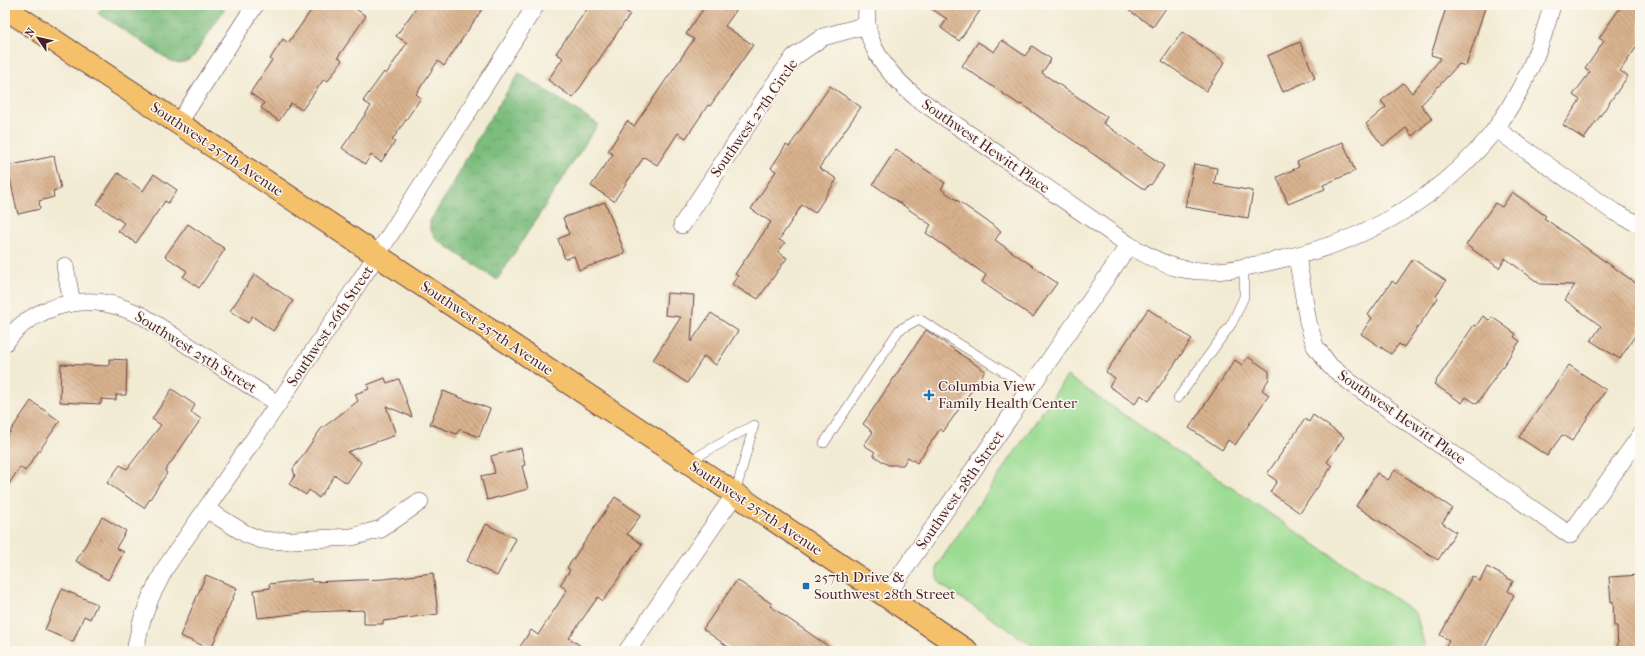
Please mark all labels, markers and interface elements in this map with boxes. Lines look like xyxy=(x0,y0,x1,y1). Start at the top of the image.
north arrow xyxy=(18,18,58,58)
text: N xyxy=(22,25,38,40)
street label: Southwest 27th Circle xyxy=(706,55,802,181)
street label: Southwest Hewitt Place xyxy=(919,95,1054,197)
street label: Southwest 257th Avenue xyxy=(147,98,287,201)
street label: Southwest 26th Street xyxy=(283,262,378,390)
street label: Southwest 257th Avenue xyxy=(417,277,557,380)
street label: Southwest 25th Street xyxy=(132,307,261,397)
street label: Southwest Hewitt Place xyxy=(1335,366,1470,468)
place label: Columbia View Family Health Center xyxy=(938,377,1078,412)
marker: Columbia View Family Health Center xyxy=(923,389,935,401)
street label: Southwest 28th Street xyxy=(912,426,1008,553)
street label: Southwest 257th Avenue xyxy=(686,457,826,560)
place label: 257th Drive & Southwest 28th Street xyxy=(814,568,956,603)
marker: 257th Drive & Southwest 28th Street xyxy=(801,581,811,591)

